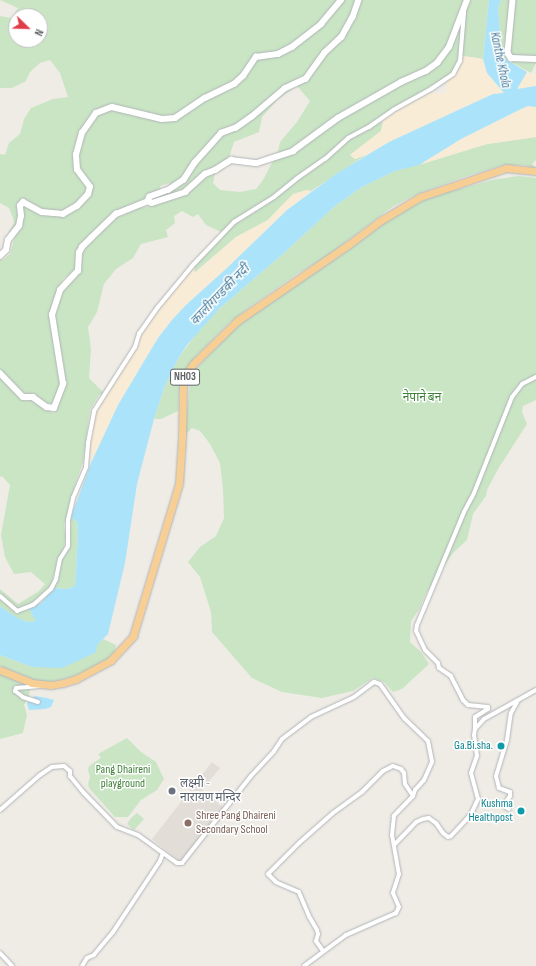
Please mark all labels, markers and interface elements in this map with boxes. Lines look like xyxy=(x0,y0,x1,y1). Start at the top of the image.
north arrow xyxy=(8,8,48,48)
text: N xyxy=(31,27,46,38)
water label: Kanthe Khola xyxy=(486,31,514,89)
water label: कालीगण्डकी नदी xyxy=(187,261,253,329)
road number: NH03 xyxy=(170,368,200,386)
park label: नेपाने बन xyxy=(403,391,441,405)
place label: Ga.Bi.sha. xyxy=(454,739,493,753)
marker: Ga.Bi.sha. xyxy=(496,741,506,751)
park label: Pang Dhaireni playground xyxy=(96,763,150,791)
place label: लक्ष्मी - नारायण मन्दिर xyxy=(180,777,241,805)
marker: लक्ष्मी - नारायण मन्दिर xyxy=(167,786,177,796)
place label: Kushma Healthpost xyxy=(469,797,513,825)
marker: Kushma Healthpost xyxy=(516,806,526,816)
place label: Shree Pang Dhaireni Secondary School xyxy=(196,809,276,837)
marker: Shree Pang Dhaireni Secondary School xyxy=(183,818,193,828)

